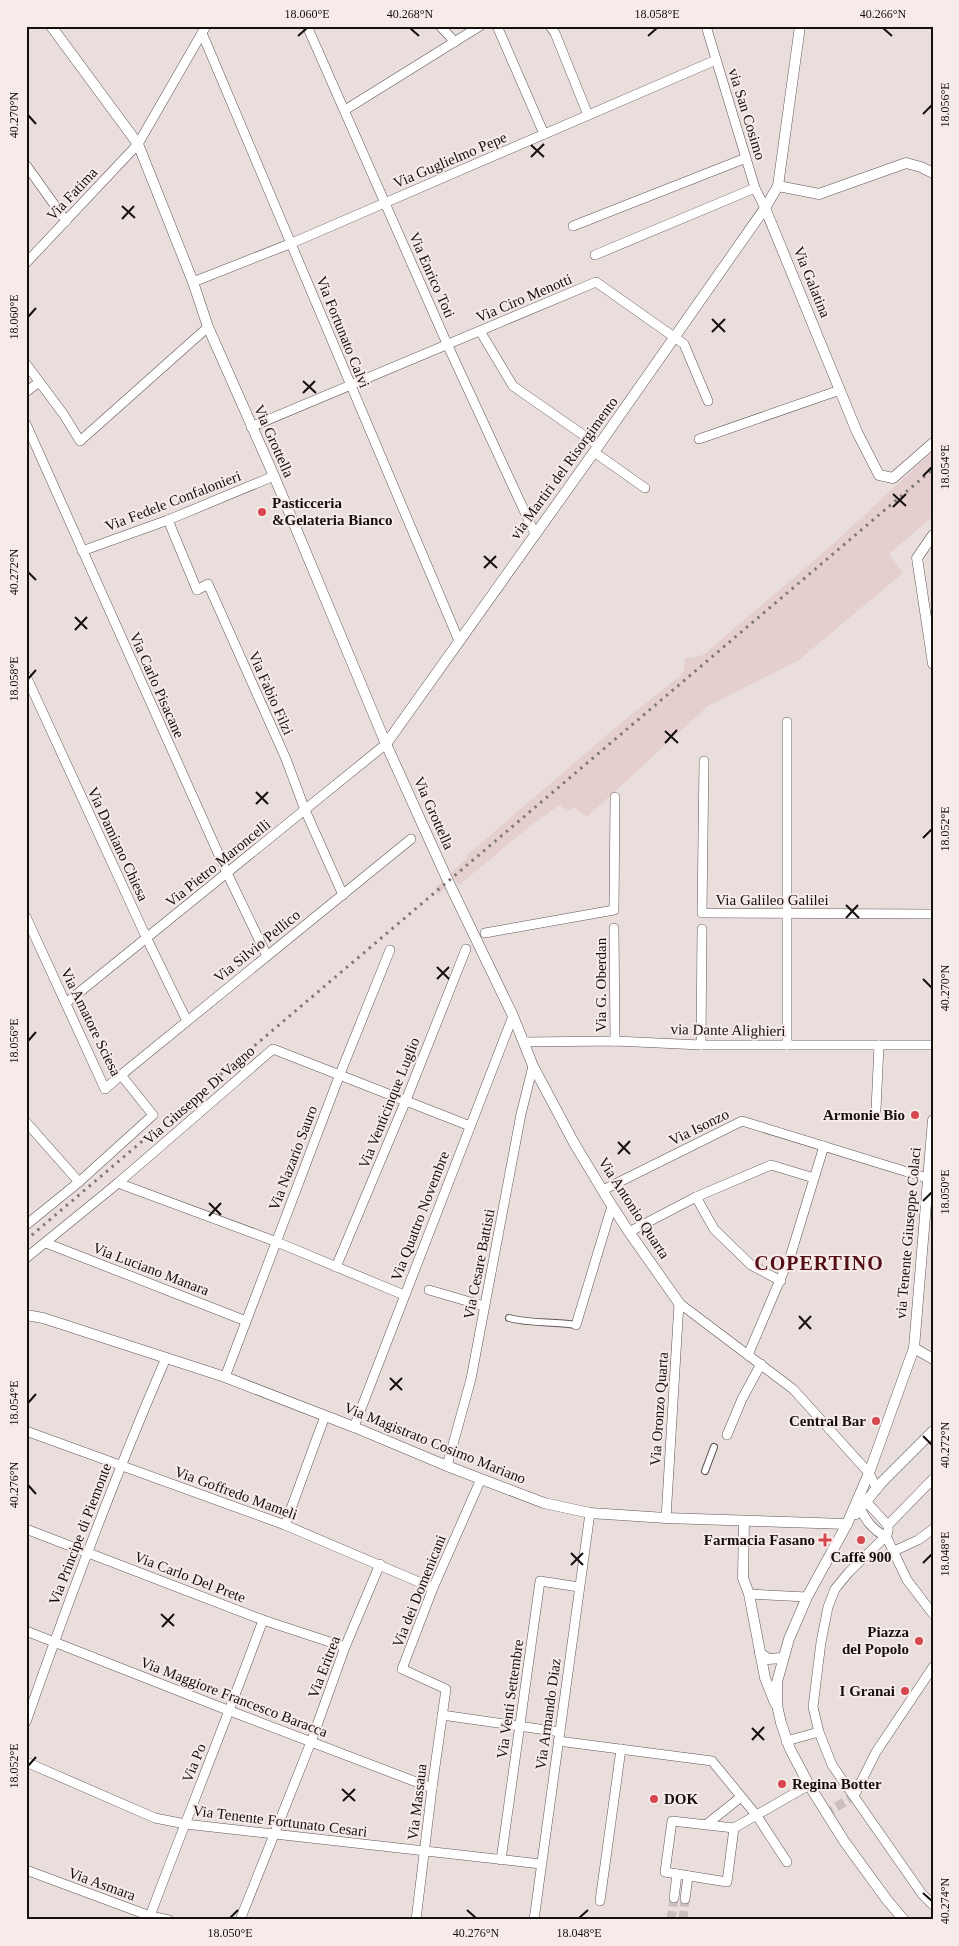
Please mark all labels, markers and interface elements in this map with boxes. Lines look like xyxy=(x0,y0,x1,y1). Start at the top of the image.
text: 18.060°E xyxy=(284,7,330,21)
text: 40.268°N xyxy=(387,7,434,21)
text: 18.058°E xyxy=(634,7,680,21)
text: 40.266°N xyxy=(860,7,907,21)
street label: via San Cosimo xyxy=(725,66,769,162)
text: 18.056°E xyxy=(938,82,952,128)
text: 40.270°N xyxy=(7,91,21,138)
street label: Via Guglielmo Pepe xyxy=(391,129,509,191)
street label: Via Fatima xyxy=(44,164,101,224)
street label: Via Enrico Toti xyxy=(406,230,458,320)
street label: Via Galatina xyxy=(790,244,834,320)
street label: Via Ciro Menotti xyxy=(474,271,574,325)
street label: Via Fortunato Calvi xyxy=(313,274,373,390)
text: 18.060°E xyxy=(7,294,21,340)
street label: via Martiri del Risorgimento xyxy=(507,394,621,542)
street label: Via Grottella xyxy=(251,402,297,480)
text: 18.054°E xyxy=(938,444,952,490)
street label: Via Fedele Confalonieri xyxy=(103,468,243,534)
place label: Pasticceria &Gelateria Bianco xyxy=(272,495,392,528)
marker: Pasticceria &Gelateria Bianco xyxy=(256,506,268,518)
text: 40.272°N xyxy=(7,548,21,595)
street label: Via Carlo Pisacane xyxy=(126,630,188,741)
street label: Via Fabio Filzi xyxy=(245,649,297,737)
text: 18.058°E xyxy=(7,656,21,702)
street label: Via Grottella xyxy=(411,774,457,852)
street label: Via Damiano Chiesa xyxy=(85,784,152,904)
text: 18.052°E xyxy=(938,806,952,852)
street label: Via Pietro Maroncelli xyxy=(162,816,274,910)
street label: Via Galileo Galilei xyxy=(715,892,829,908)
street label: Via Silvio Pellico xyxy=(211,907,303,985)
street label: Via G. Oberdan xyxy=(593,937,609,1032)
text: 40.270°N xyxy=(938,964,952,1011)
street label: Via Amatore Sciesa xyxy=(58,965,124,1079)
text: 18.056°E xyxy=(7,1018,21,1064)
street label: via Dante Alighieri xyxy=(670,1021,786,1039)
street label: Via Venticinque Luglio xyxy=(355,1035,423,1171)
street label: Via Giuseppe Di Vagno xyxy=(140,1042,258,1148)
street label: Via Nazario Sauro xyxy=(266,1103,320,1213)
street label: Via Isonzo xyxy=(667,1106,731,1148)
place label: Armonie Bio xyxy=(823,1107,905,1123)
marker: Armonie Bio xyxy=(909,1109,921,1121)
street label: via Tenente Giuseppe Colaci xyxy=(893,1146,923,1320)
street label: Via Quattro Novembre xyxy=(388,1149,452,1283)
street label: Via Antonio Quarta xyxy=(595,1154,673,1262)
text: 18.050°E xyxy=(938,1169,952,1215)
street label: Via Cesare Battisti xyxy=(460,1207,498,1321)
street label: Via Luciano Manara xyxy=(91,1239,212,1299)
district label: COPERTINO xyxy=(754,1252,884,1274)
street label: Via Oronzo Quarta xyxy=(647,1351,671,1466)
text: 18.054°E xyxy=(7,1380,21,1426)
street label: Via Magistrato Cosimo Mariano xyxy=(342,1399,528,1487)
place label: Central Bar xyxy=(789,1413,866,1429)
marker: Central Bar xyxy=(870,1415,882,1427)
text: 40.272°N xyxy=(938,1421,952,1468)
text: 40.276°N xyxy=(7,1461,21,1508)
street label: Via Principe di Piemonte xyxy=(46,1461,115,1607)
street label: Via Goffredo Mameli xyxy=(172,1463,300,1523)
text: 18.048°E xyxy=(938,1531,952,1577)
street label: Via dei Domenicani xyxy=(389,1532,449,1650)
place label: Farmacia Fasano xyxy=(704,1532,815,1548)
marker: Farmacia Fasano xyxy=(819,1534,831,1546)
marker: Caffè 900 xyxy=(855,1534,867,1546)
street label: Via Carlo Del Prete xyxy=(132,1548,248,1606)
place label: Caffè 900 xyxy=(830,1549,892,1565)
place label: Piazza del Popolo xyxy=(842,1624,909,1657)
street label: Via Eritrea xyxy=(305,1633,343,1700)
marker: Piazza del Popolo xyxy=(913,1635,925,1647)
street label: Via Venti Settembre xyxy=(494,1638,526,1760)
street label: Via Maggiore Francesco Baracca xyxy=(138,1654,330,1740)
street label: Via Armando Diaz xyxy=(532,1657,564,1771)
place label: I Granai xyxy=(840,1683,895,1699)
marker: I Granai xyxy=(899,1685,911,1697)
street label: Via Po xyxy=(179,1741,209,1785)
text: 18.052°E xyxy=(7,1743,21,1789)
street label: Via Massaua xyxy=(404,1762,430,1841)
place label: Regina Botter xyxy=(792,1776,882,1792)
marker: Regina Botter xyxy=(776,1778,788,1790)
place label: DOK xyxy=(664,1791,699,1807)
marker: DOK xyxy=(648,1793,660,1805)
street label: Via Tenente Fortunato Cesari xyxy=(192,1802,368,1840)
street label: Via Asmara xyxy=(66,1864,138,1904)
text: 40.274°N xyxy=(938,1877,952,1924)
text: 18.050°E xyxy=(207,1926,253,1940)
text: 40.276°N xyxy=(453,1926,500,1940)
text: 18.048°E xyxy=(556,1926,602,1940)

